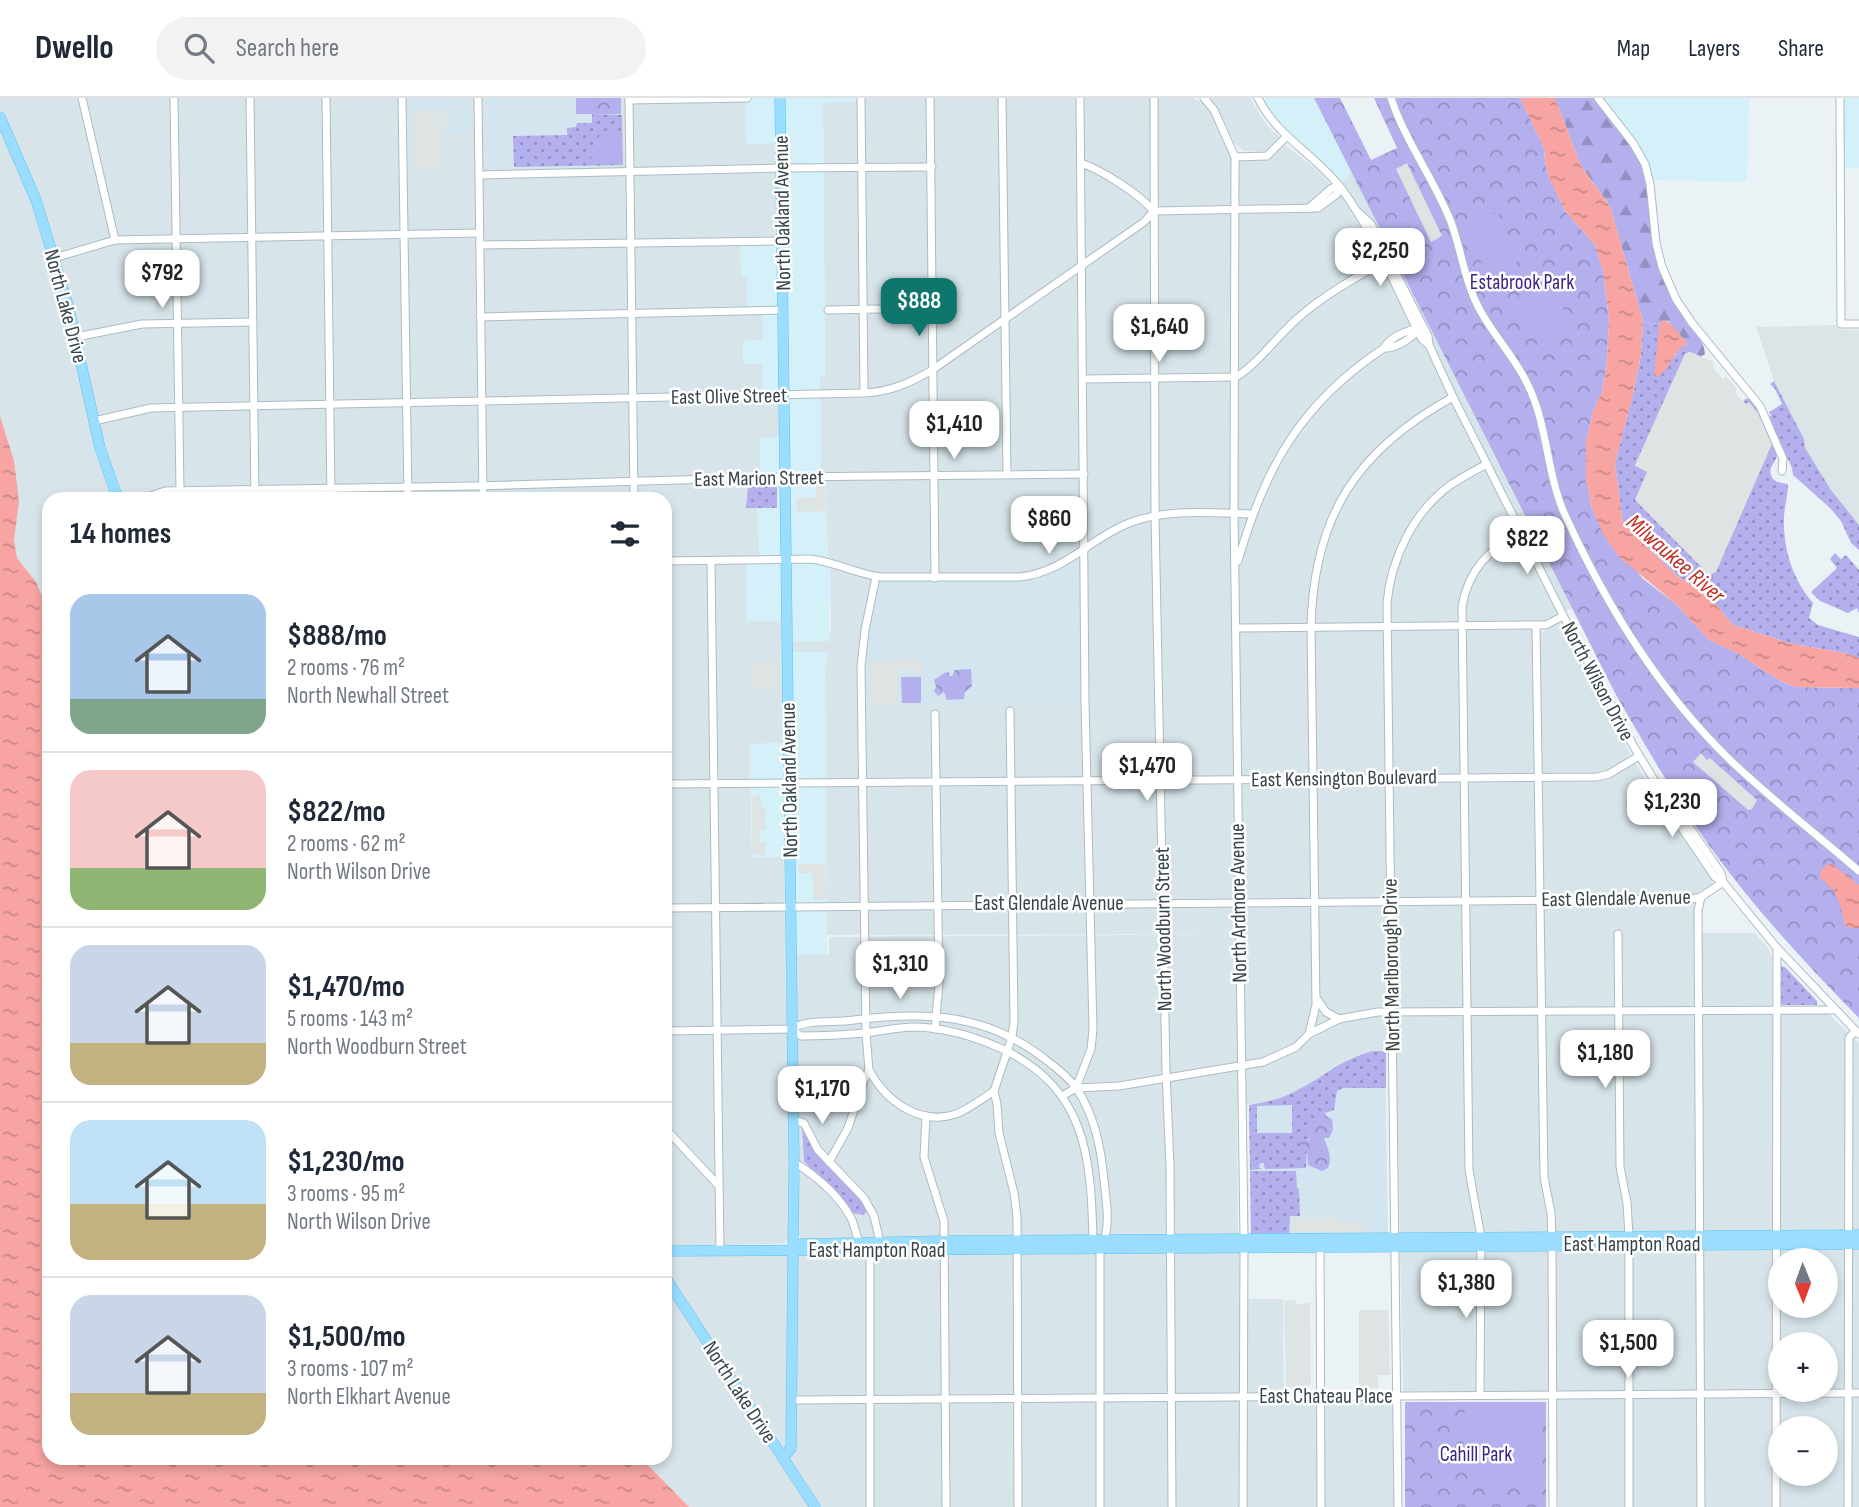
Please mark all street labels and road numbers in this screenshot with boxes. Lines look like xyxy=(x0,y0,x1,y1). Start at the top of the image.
street label: North Oakland Avenue xyxy=(769,135,796,291)
street label: North Lake Drive xyxy=(38,247,93,366)
street label: East Olive Street xyxy=(671,383,787,410)
street label: East Marion Street xyxy=(694,465,824,492)
street label: North Wilson Drive xyxy=(1556,617,1639,745)
street label: North Oakland Avenue xyxy=(776,702,803,858)
street label: East Kensington Boulevard xyxy=(1251,764,1437,793)
street label: North Ardmore Avenue xyxy=(1225,823,1252,983)
street label: North Woodburn Street xyxy=(1150,847,1177,1011)
street label: North Marlborough Drive xyxy=(1377,878,1406,1052)
street label: East Glendale Avenue xyxy=(1541,885,1691,912)
street label: East Glendale Avenue xyxy=(974,891,1124,916)
street label: East Hampton Road xyxy=(1564,1232,1700,1257)
street label: East Hampton Road xyxy=(809,1238,945,1263)
street label: North Lake Drive xyxy=(697,1337,782,1448)
street label: East Chateau Place xyxy=(1259,1384,1393,1409)

